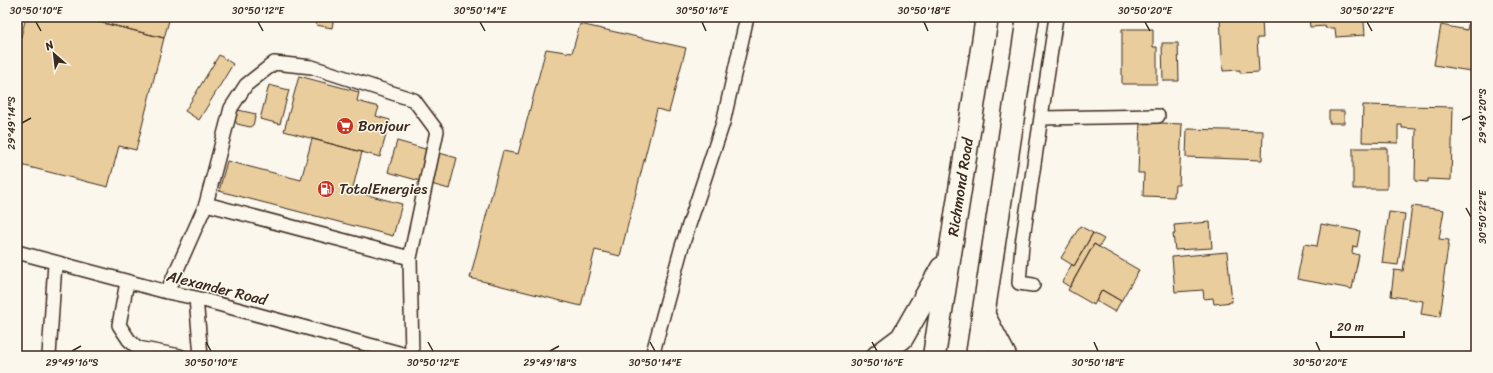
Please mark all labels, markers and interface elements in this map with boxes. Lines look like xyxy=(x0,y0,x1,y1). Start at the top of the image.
text: 30°50'10"E xyxy=(10,2,64,20)
text: 30°50'12"E xyxy=(232,2,285,20)
text: 30°50'14"E xyxy=(454,2,508,20)
text: 30°50'16"E xyxy=(676,2,729,20)
text: 30°50'18"E xyxy=(898,2,952,20)
text: 30°50'20"E xyxy=(1118,2,1173,20)
text: 30°50'22"E xyxy=(1340,2,1395,20)
north arrow xyxy=(34,34,74,74)
text: N xyxy=(41,35,58,56)
text: 29°49'20"S xyxy=(1474,88,1492,143)
text: 29°49'14"S xyxy=(3,96,21,150)
place label: Bonjour xyxy=(358,113,411,139)
supermarket icon: Bonjour xyxy=(335,116,355,136)
street label: Richmond Road xyxy=(940,135,981,238)
place label: TotalEnergies xyxy=(339,176,428,202)
fuel station icon: TotalEnergies xyxy=(316,179,336,199)
text: 30°50'22"E xyxy=(1474,189,1492,244)
street label: Alexander Road xyxy=(163,263,271,313)
scale bar xyxy=(1331,313,1404,339)
text: 20 m xyxy=(1337,316,1364,338)
text: 29°49'16"S xyxy=(46,354,99,372)
text: 30°50'10"E xyxy=(185,354,239,372)
text: 30°50'12"E xyxy=(407,354,460,372)
text: 29°49'18"S xyxy=(523,354,577,372)
text: 30°50'14"E xyxy=(629,354,683,372)
text: 30°50'16"E xyxy=(851,354,904,372)
text: 30°50'18"E xyxy=(1072,354,1126,372)
text: 30°50'20"E xyxy=(1293,354,1348,372)

